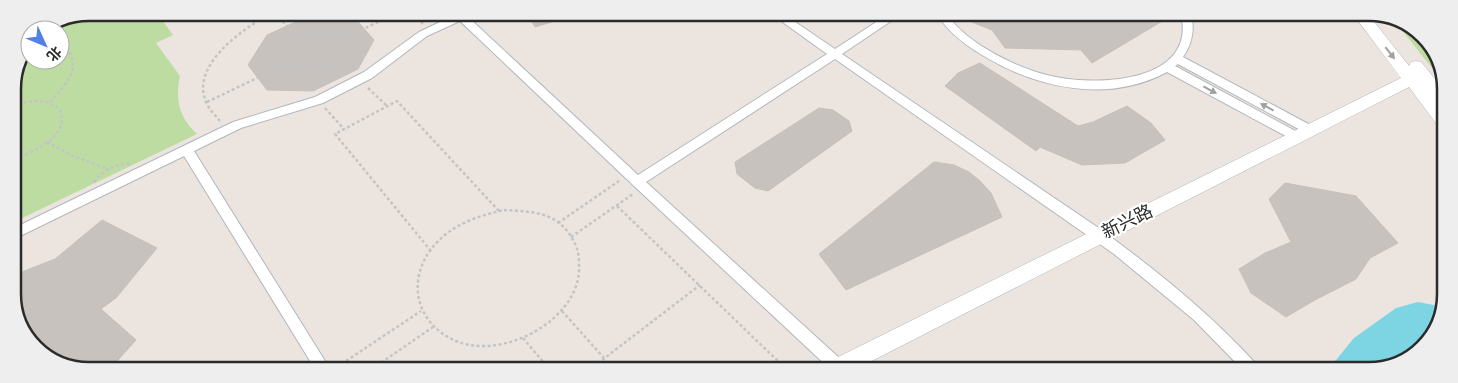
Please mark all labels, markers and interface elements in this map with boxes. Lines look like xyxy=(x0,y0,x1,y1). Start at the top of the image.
north arrow xyxy=(20,20,70,70)
text: 北 xyxy=(44,43,66,65)
one-way arrow xyxy=(1385,46,1395,59)
one-way arrow xyxy=(1203,86,1218,94)
one-way arrow xyxy=(1260,103,1274,111)
street label: 新兴路 xyxy=(1098,200,1156,242)

